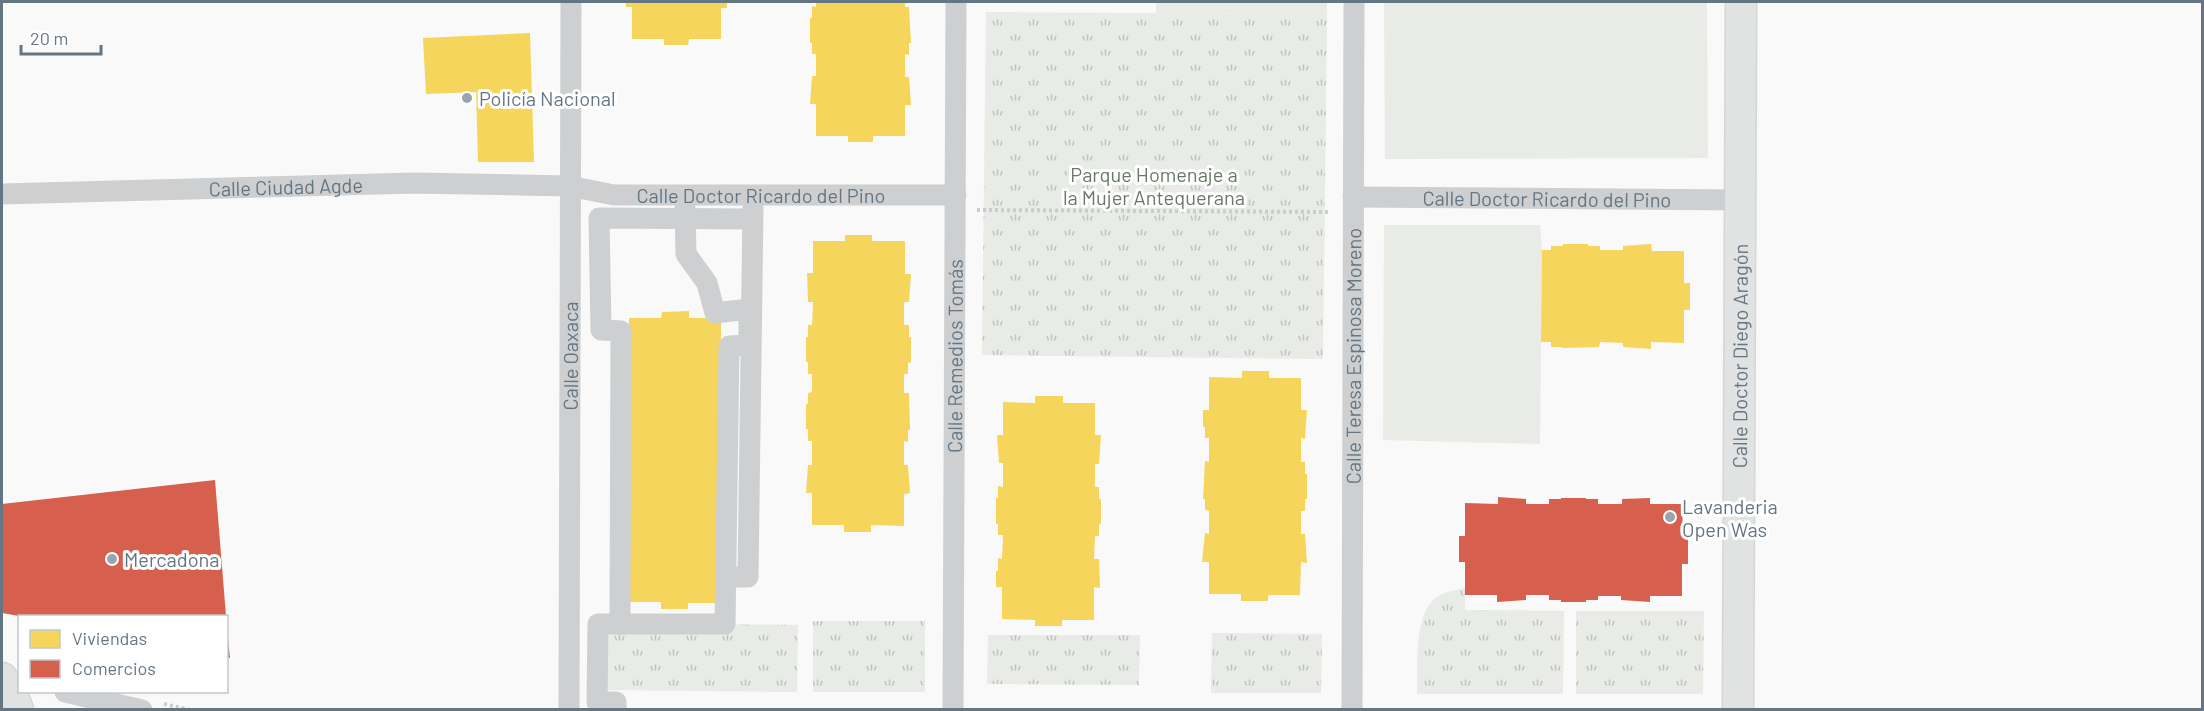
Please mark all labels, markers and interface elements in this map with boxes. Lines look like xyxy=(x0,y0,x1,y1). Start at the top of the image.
scale bar xyxy=(21,18,100,56)
text: 20 m xyxy=(30,27,68,49)
place label: Policía Nacional xyxy=(479,86,616,110)
marker: Policía Nacional xyxy=(460,91,474,105)
park label: Parque Homenaje a la Mujer Antequerana xyxy=(1063,162,1245,209)
street label: Calle Ciudad Agde xyxy=(208,172,363,200)
street label: Calle Doctor Ricardo del Pino xyxy=(637,183,885,207)
street label: Calle Doctor Ricardo del Pino xyxy=(1423,186,1671,211)
street label: Calle Teresa Espinosa Moreno xyxy=(1341,228,1365,484)
street label: Calle Doctor Diego Aragón xyxy=(1727,244,1752,468)
street label: Calle Remedios Tomás xyxy=(942,259,967,453)
street label: Calle Oaxaca xyxy=(558,301,582,411)
place label: Lavanderia Open Was xyxy=(1682,494,1778,541)
marker: Lavanderia Open Was xyxy=(1663,510,1677,524)
place label: Mercadona xyxy=(124,547,220,571)
marker: Mercadona xyxy=(105,552,119,566)
legend xyxy=(18,615,228,693)
text: Viviendas xyxy=(72,627,147,649)
text: Comercios xyxy=(72,657,156,679)

